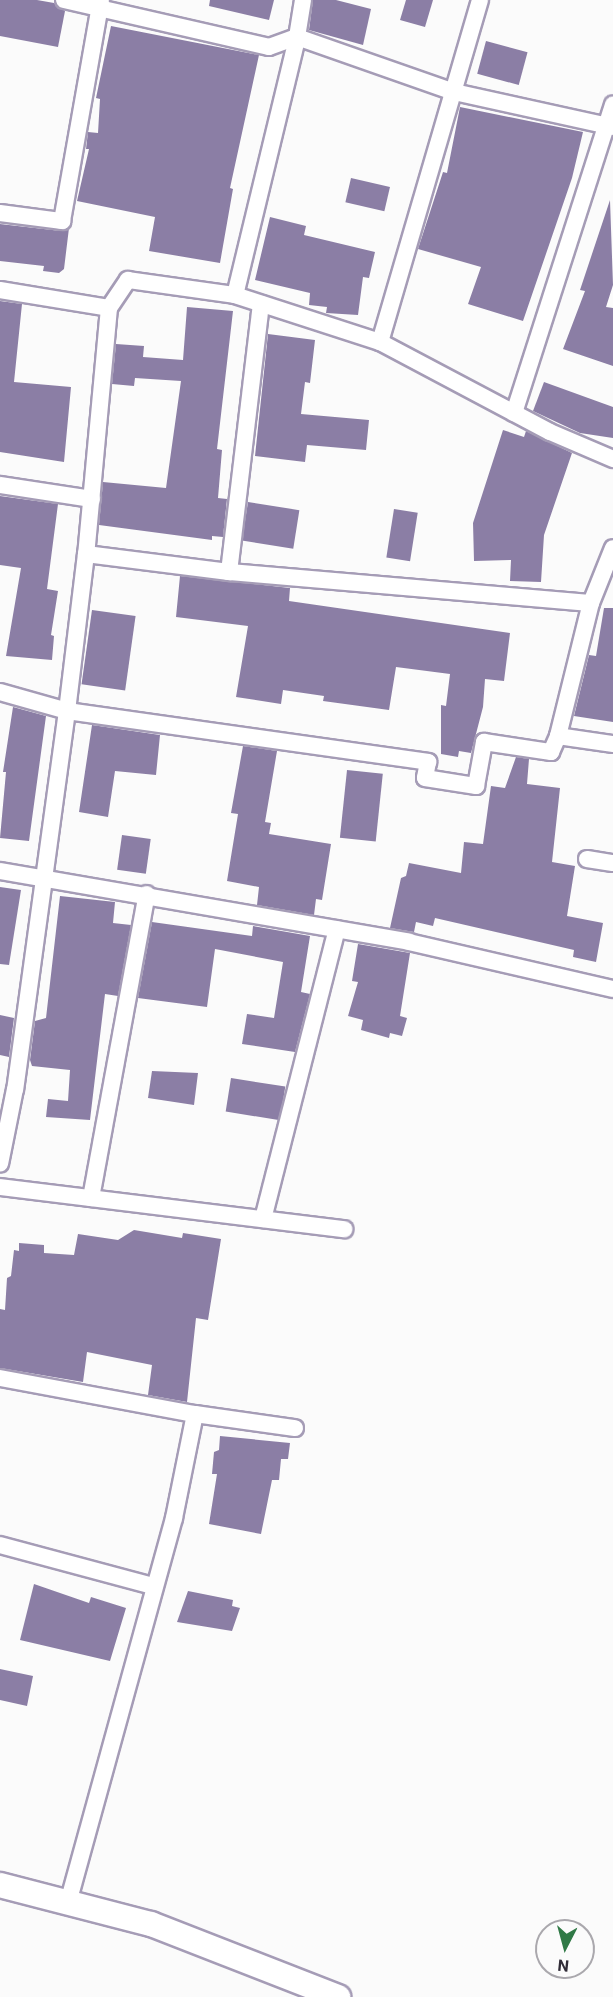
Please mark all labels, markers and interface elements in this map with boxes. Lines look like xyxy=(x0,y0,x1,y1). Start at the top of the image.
north arrow xyxy=(535,1919,595,1979)
text: N xyxy=(557,1955,570,1975)

